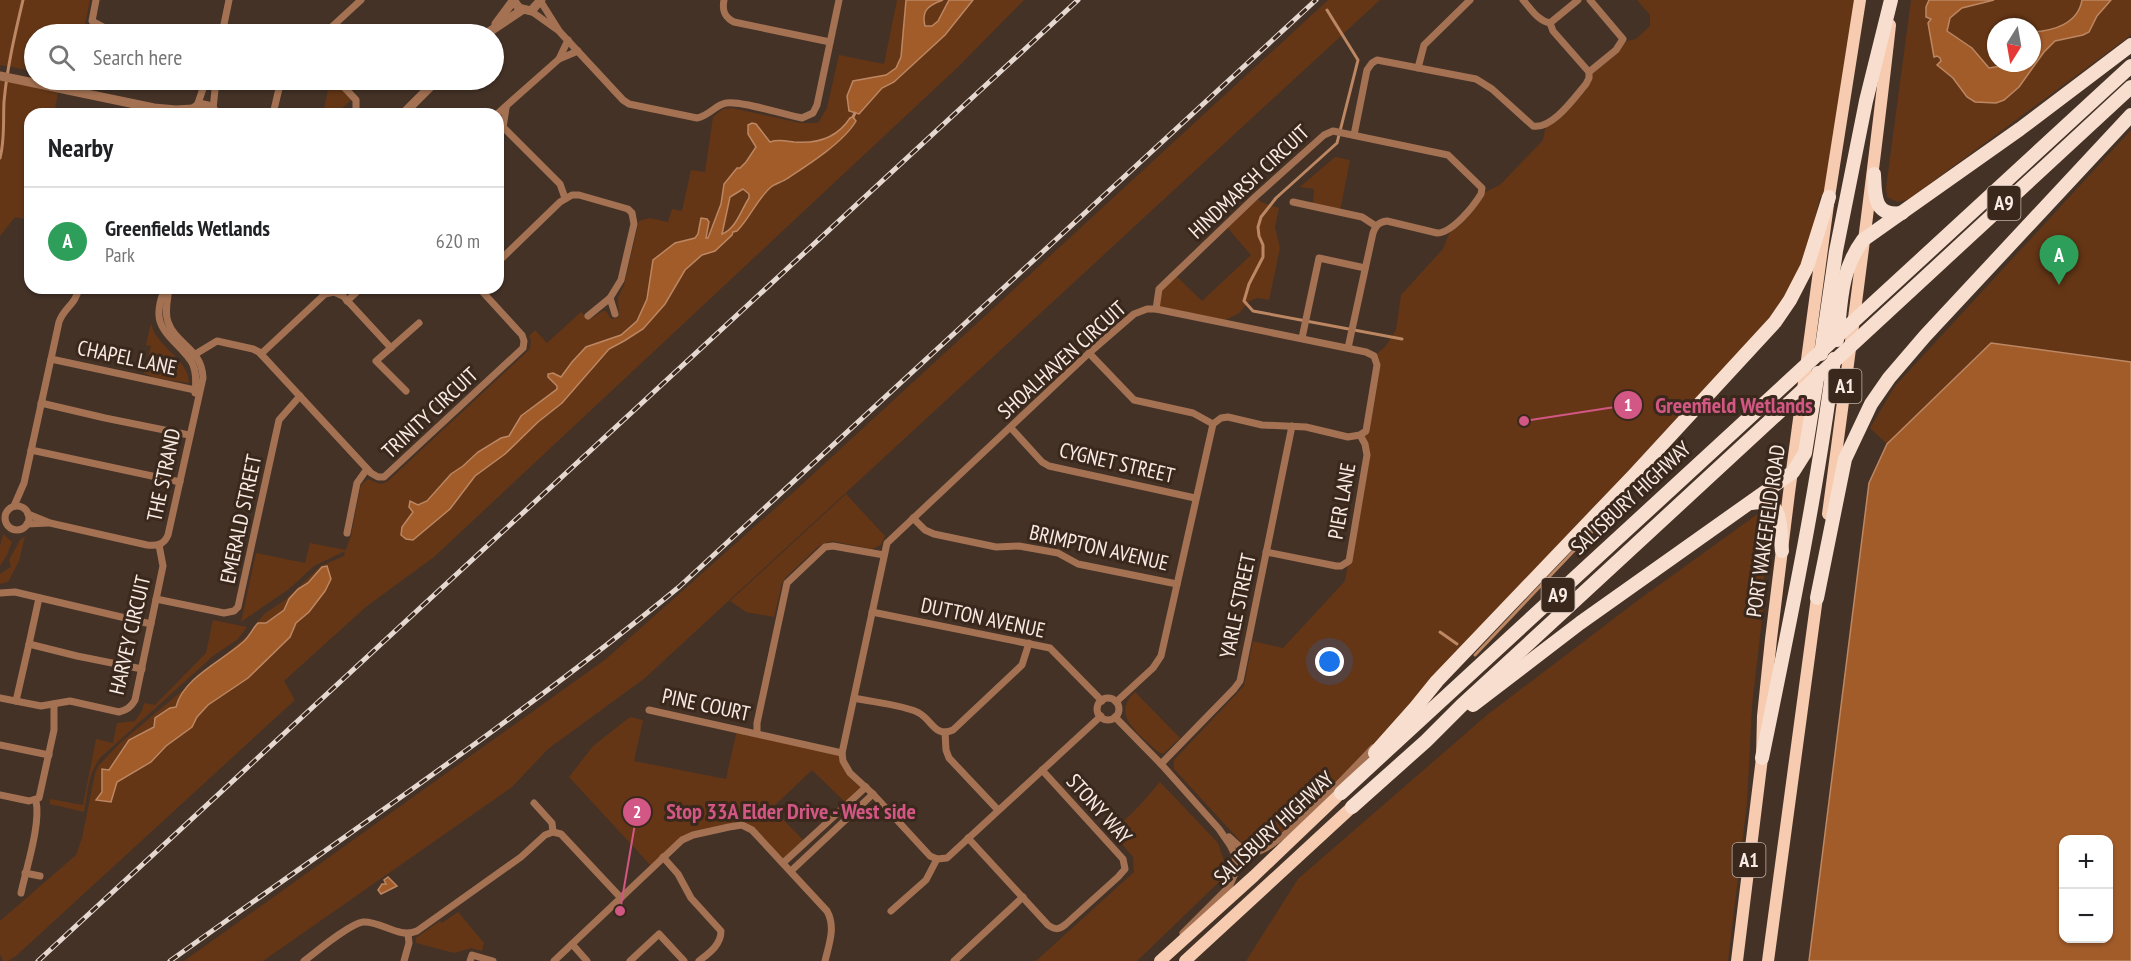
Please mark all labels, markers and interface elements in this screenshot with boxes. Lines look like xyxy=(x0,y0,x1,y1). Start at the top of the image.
north arrow xyxy=(1987,18,2041,72)
search box xyxy=(24,24,504,90)
icon: search xyxy=(45,41,78,74)
text: Search here xyxy=(93,43,182,71)
street label: HINDMARSH CIRCUIT xyxy=(1183,118,1315,245)
text: Nearby xyxy=(48,131,113,164)
road number: A9 xyxy=(1988,186,2020,220)
text: Greenfields Wetlands xyxy=(105,214,270,242)
text: A xyxy=(62,228,73,254)
text: 620 m xyxy=(436,228,480,254)
pin: A xyxy=(2040,236,2078,285)
text: Park xyxy=(105,242,135,268)
street label: SHOALHAVEN CIRCUIT xyxy=(992,294,1132,424)
street label: CHAPEL LANE xyxy=(75,334,179,381)
street label: TRINITY CIRCUIT xyxy=(376,361,484,464)
road number: A1 xyxy=(1828,369,1862,403)
callout: Greenfield Wetlands xyxy=(1613,385,1825,425)
text: Greenfield Wetlands xyxy=(1655,391,1813,419)
text: 1 xyxy=(1624,393,1632,416)
street label: THE STRAND xyxy=(140,426,187,524)
street label: SALISBURY HIGHWAY xyxy=(1565,435,1697,560)
street label: CYGNET STREET xyxy=(1057,436,1178,489)
street label: PORT WAKEFIELD ROAD xyxy=(1740,443,1791,619)
street label: EMERALD STREET xyxy=(214,451,267,586)
street label: PIER LANE xyxy=(1322,461,1361,541)
street label: BRIMPTON AVENUE xyxy=(1027,518,1171,577)
street label: YARLE STREET xyxy=(1213,550,1262,661)
street label: HARVEY CIRCUIT xyxy=(103,572,156,697)
road number: A9 xyxy=(1542,578,1574,612)
street label: DUTTON AVENUE xyxy=(919,591,1048,644)
your location xyxy=(1315,647,1344,676)
street label: PINE COURT xyxy=(660,682,753,727)
street label: SALISBURY HIGHWAY xyxy=(1208,765,1340,890)
street label: STONY WAY xyxy=(1061,768,1138,850)
callout: Stop 33A Elder Drive - West side xyxy=(622,792,929,832)
text: Stop 33A Elder Drive - West side xyxy=(666,797,916,825)
text: 2 xyxy=(633,800,641,823)
map controls xyxy=(2059,835,2113,943)
button: + xyxy=(2059,835,2113,889)
road number: A1 xyxy=(1732,843,1766,877)
button: − xyxy=(2059,889,2113,943)

